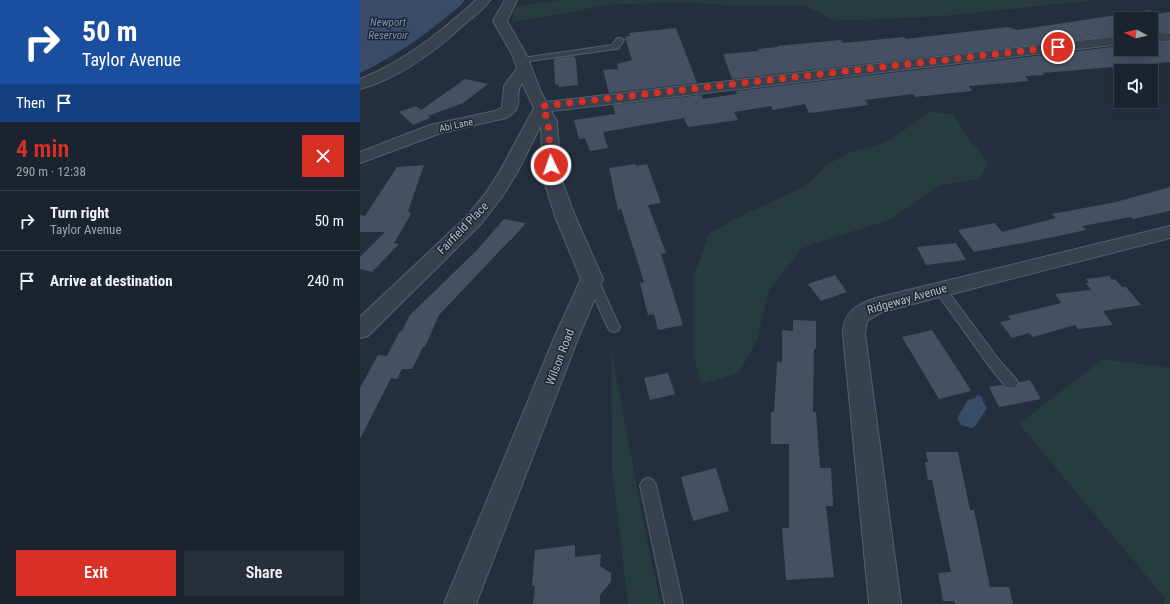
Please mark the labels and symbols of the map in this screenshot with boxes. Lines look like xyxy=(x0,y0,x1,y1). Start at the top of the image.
north arrow xyxy=(1114,12,1158,56)
water label: Newport Reservoir xyxy=(368,16,408,42)
pin xyxy=(1041,30,1075,64)
street label: Abi Lane xyxy=(438,116,474,134)
position arrow xyxy=(530,144,572,186)
street label: Fairfield Place xyxy=(435,199,492,257)
street label: Ridgeway Avenue xyxy=(865,281,949,317)
street label: Wilson Road xyxy=(543,327,577,387)

